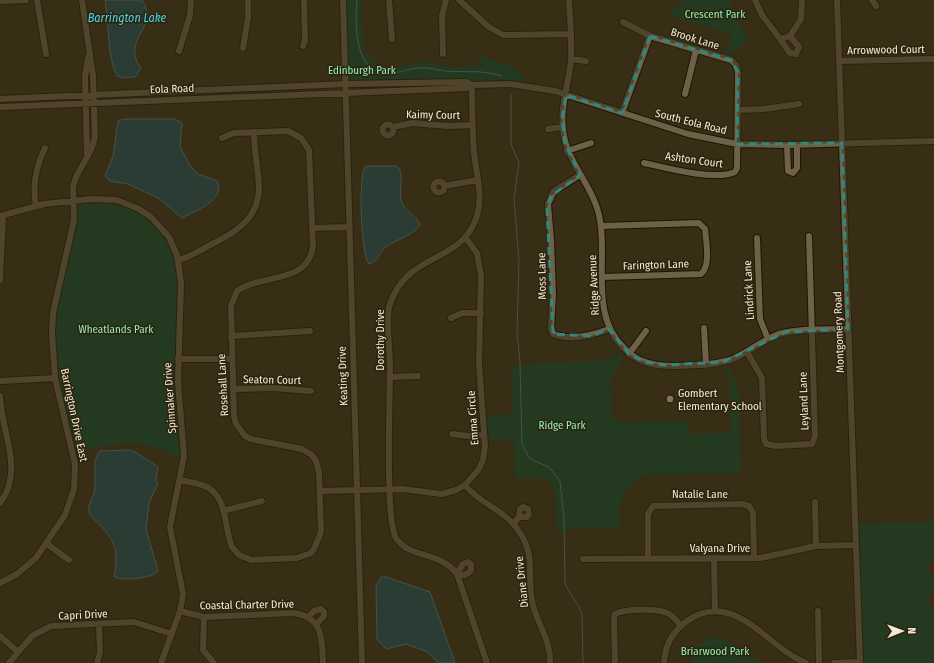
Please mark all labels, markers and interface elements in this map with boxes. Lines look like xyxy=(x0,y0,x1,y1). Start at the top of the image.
park label: Crescent Park xyxy=(685,8,746,21)
water label: Barrington Lake xyxy=(88,11,167,25)
street label: Brook Lane xyxy=(669,25,721,53)
street label: Arrowwood Court xyxy=(847,43,925,57)
park label: Edinburgh Park xyxy=(328,64,397,77)
street label: Eola Road xyxy=(150,82,194,96)
street label: South Eola Road xyxy=(654,107,728,137)
street label: Kaimy Court xyxy=(406,108,461,122)
street label: Ashton Court xyxy=(664,150,724,171)
street label: Moss Lane xyxy=(535,252,549,300)
street label: Ridge Avenue xyxy=(586,254,602,316)
street label: Farington Lane xyxy=(623,257,689,273)
street label: Lindrick Lane xyxy=(741,260,757,320)
street label: Montgomery Road xyxy=(831,291,847,373)
street label: Dorothy Drive xyxy=(374,309,387,371)
park label: Wheatlands Park xyxy=(79,323,154,336)
street label: Keating Drive xyxy=(335,346,351,406)
street label: Rosehall Lane xyxy=(215,353,231,417)
street label: Spinnaker Drive xyxy=(161,362,179,434)
street label: Barrington Drive East xyxy=(58,367,90,463)
street label: Leyland Lane xyxy=(796,371,812,431)
street label: Seaton Court xyxy=(243,373,302,387)
place label: Gombert Elementary School xyxy=(678,387,762,413)
street label: Emma Circle xyxy=(465,390,481,446)
marker: Gombert Elementary School xyxy=(665,394,675,404)
park label: Ridge Park xyxy=(538,419,586,432)
street label: Natalie Lane xyxy=(672,488,728,501)
street label: Valyana Drive xyxy=(690,542,750,555)
street label: Diane Drive xyxy=(513,556,531,608)
street label: Coastal Charter Drive xyxy=(200,598,294,612)
street label: Capri Drive xyxy=(58,607,108,623)
north arrow xyxy=(882,611,922,651)
text: N xyxy=(905,627,918,634)
park label: Briarwood Park xyxy=(681,645,750,658)

